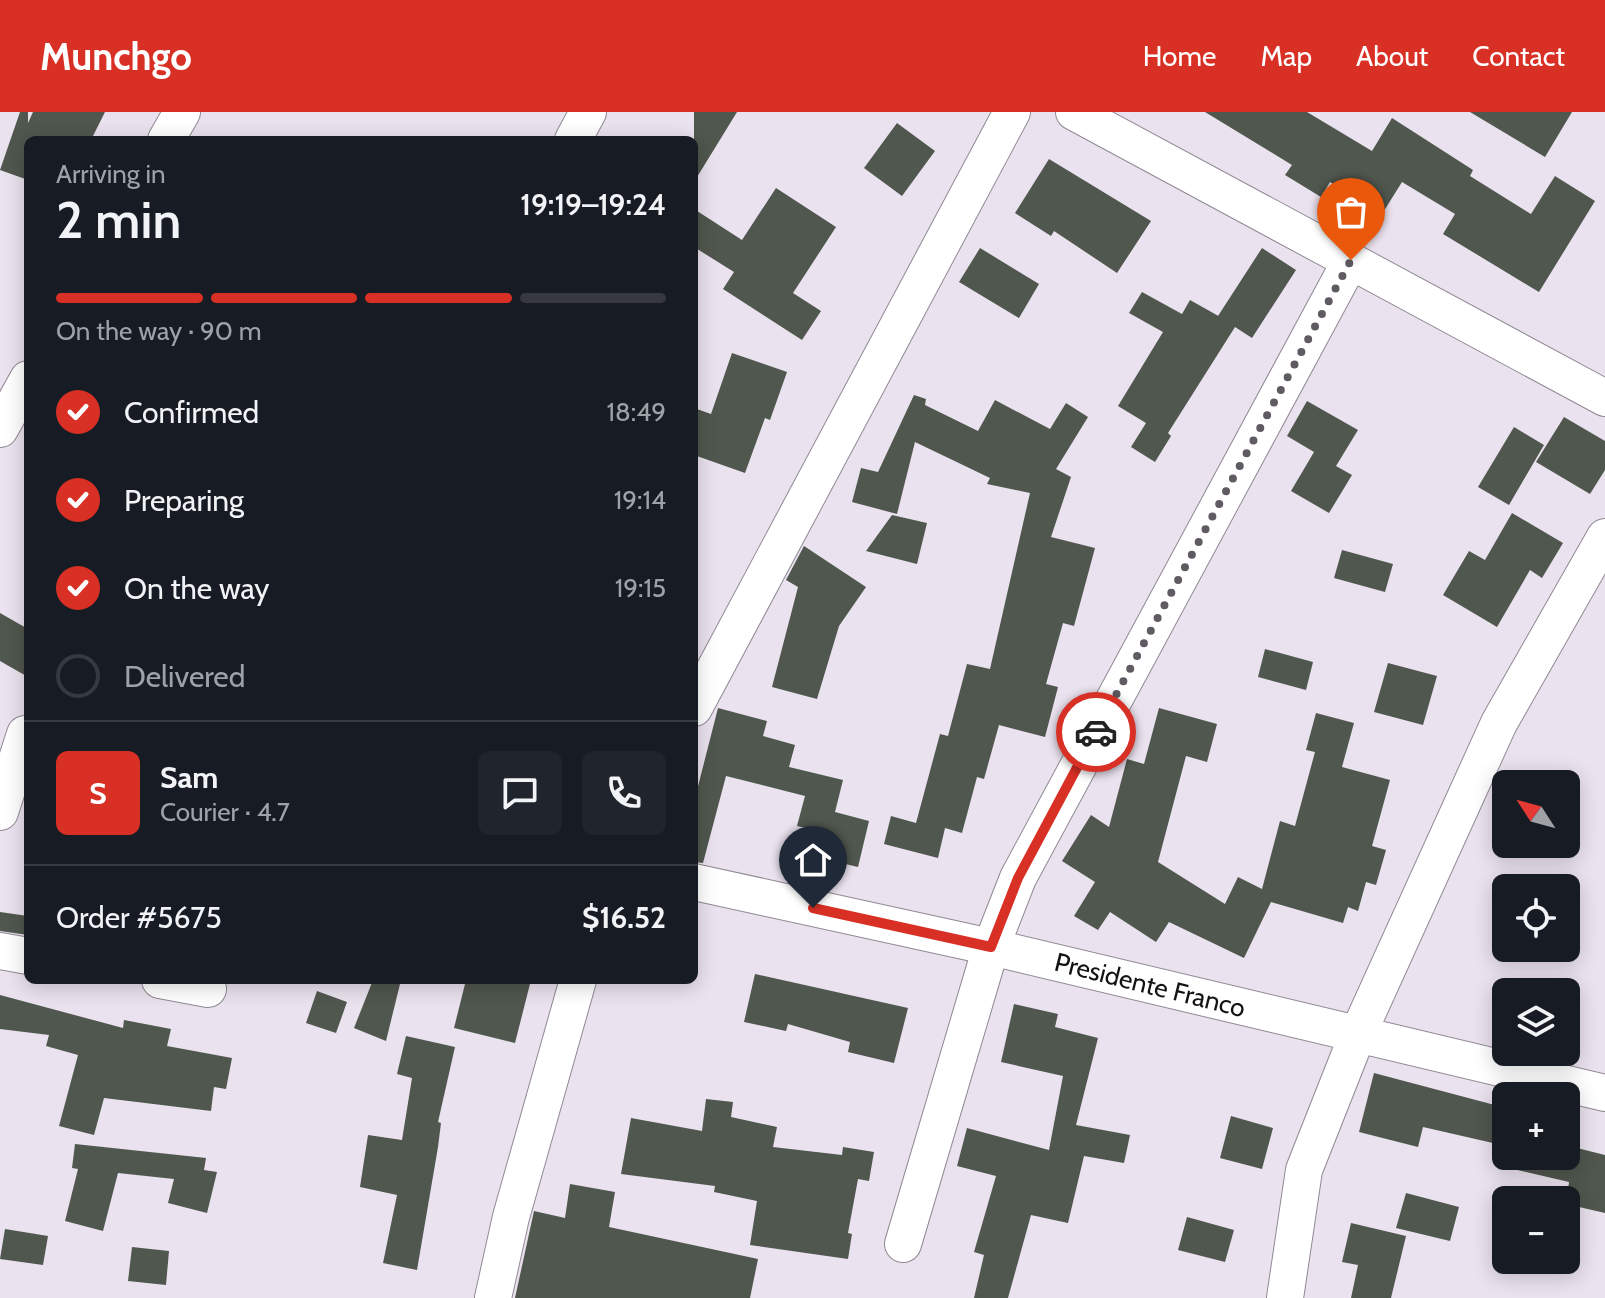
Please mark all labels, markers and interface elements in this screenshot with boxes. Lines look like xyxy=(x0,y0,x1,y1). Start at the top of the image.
text: Munchgo xyxy=(40,33,192,80)
text: Home xyxy=(1143,39,1216,73)
text: Map xyxy=(1260,39,1312,73)
text: About xyxy=(1356,39,1428,73)
text: Contact xyxy=(1472,39,1565,73)
text: Arriving in xyxy=(56,158,166,190)
pin xyxy=(1317,178,1385,260)
text: 19:19–19:24 xyxy=(520,186,666,223)
text: 2 min xyxy=(56,188,181,251)
icon: bag xyxy=(1329,190,1373,234)
text: On the way · 90 m xyxy=(56,315,262,347)
icon: check xyxy=(56,390,100,434)
text: Confirmed xyxy=(124,394,259,431)
text: 18:49 xyxy=(607,396,666,428)
icon: check xyxy=(56,478,100,522)
text: Preparing xyxy=(124,482,244,519)
text: 19:14 xyxy=(614,484,666,516)
icon: check xyxy=(56,566,100,610)
text: On the way xyxy=(124,570,269,607)
text: 19:15 xyxy=(615,572,666,604)
text: Delivered xyxy=(124,658,245,695)
courier xyxy=(1056,692,1136,772)
icon: car xyxy=(1074,710,1118,754)
button: chat xyxy=(478,751,562,835)
button: phone xyxy=(582,751,666,835)
text: Sam xyxy=(160,759,218,796)
north arrow xyxy=(1492,770,1580,858)
map controls xyxy=(1492,770,1580,1274)
text: S xyxy=(89,775,107,812)
text: Courier · 4.7 xyxy=(160,796,290,828)
pin xyxy=(779,826,847,908)
icon: home xyxy=(791,838,835,882)
button: locate xyxy=(1492,874,1580,962)
text: Order #5675 xyxy=(56,899,222,936)
text: $16.52 xyxy=(582,899,666,936)
street label: Presidente Franco xyxy=(1051,946,1249,1024)
button: layers xyxy=(1492,978,1580,1066)
button: + xyxy=(1492,1082,1580,1170)
button: − xyxy=(1492,1186,1580,1274)

